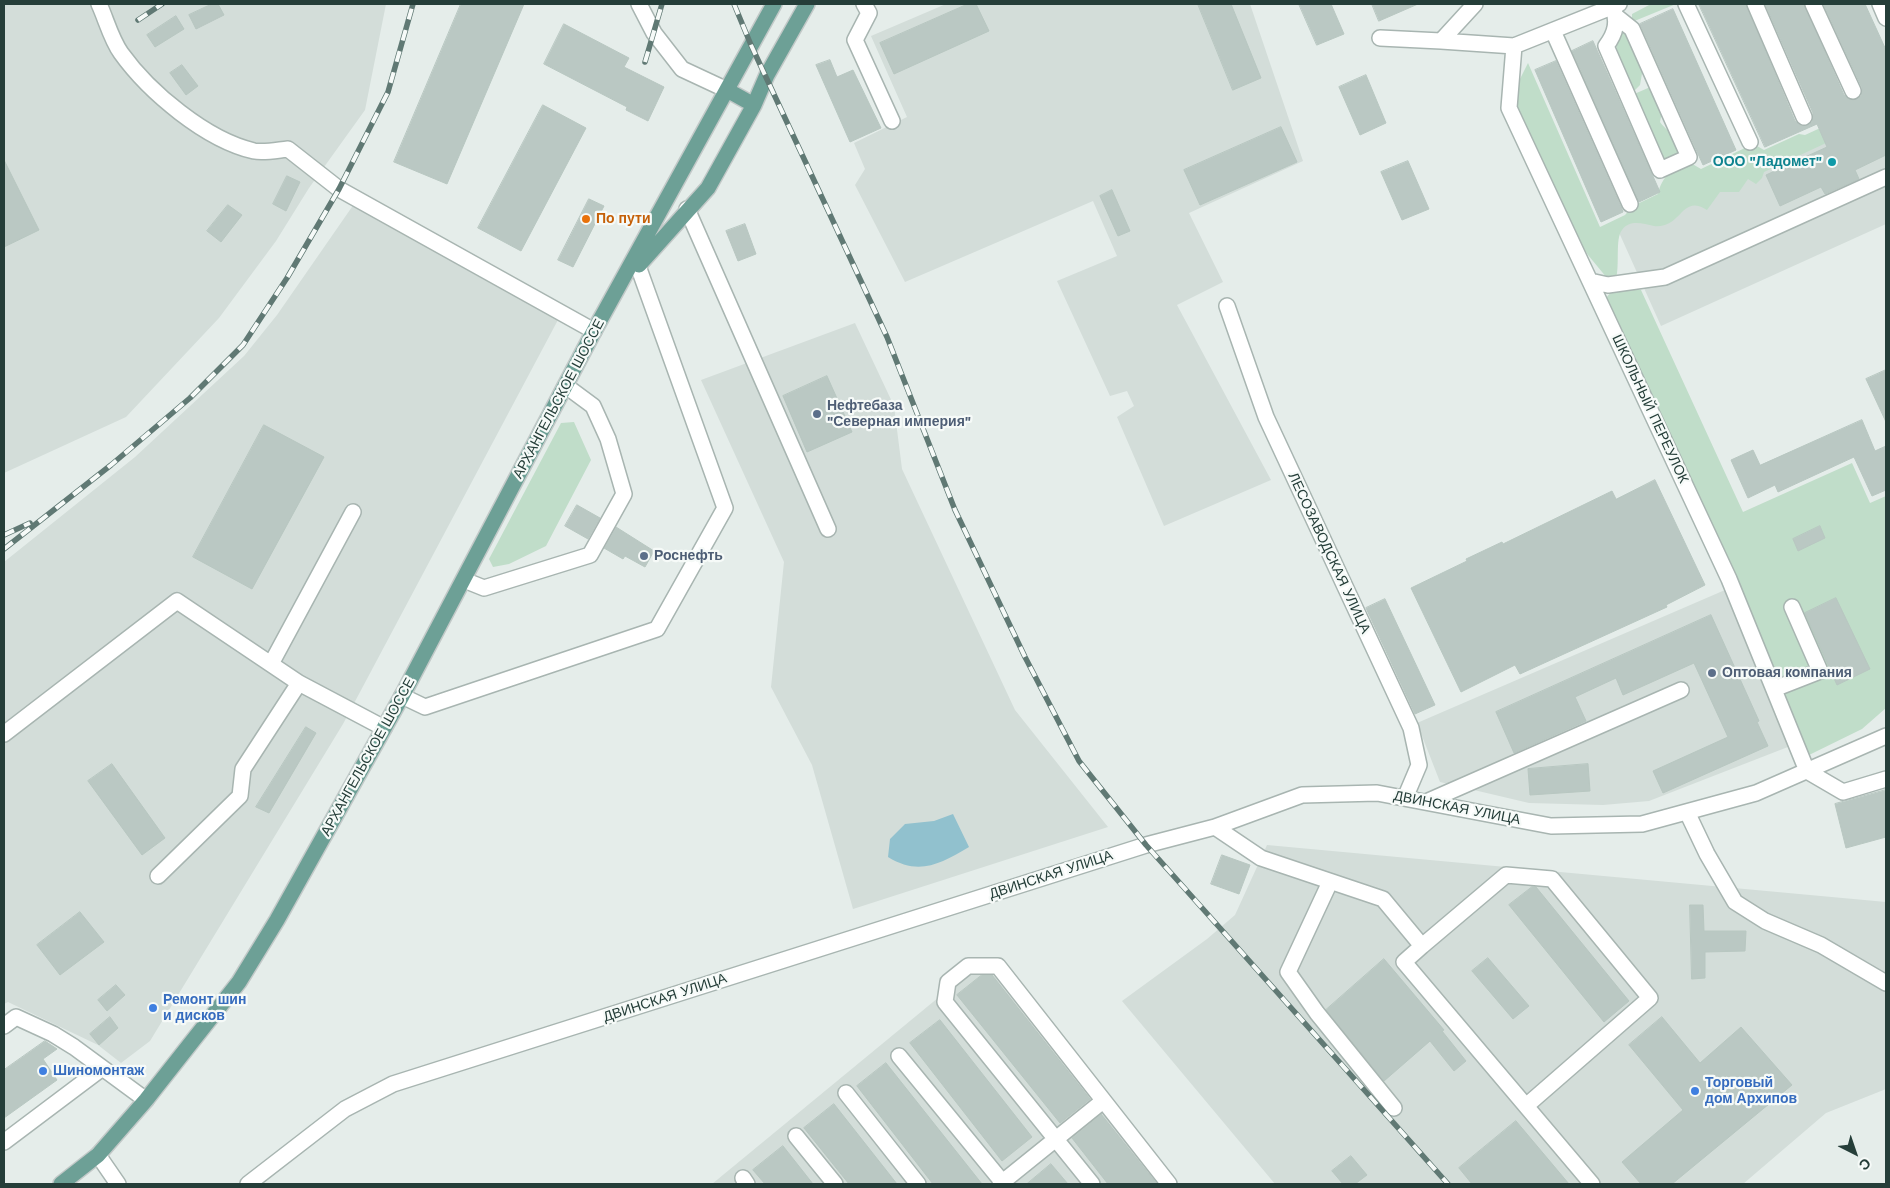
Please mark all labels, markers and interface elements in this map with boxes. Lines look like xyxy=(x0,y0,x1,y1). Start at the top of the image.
place label: ООО "Ладомет" xyxy=(1713,154,1822,170)
marker: ООО "Ладомет" xyxy=(1826,156,1838,168)
place label: По пути xyxy=(596,211,650,227)
marker: По пути xyxy=(580,213,592,225)
street label: АРХАНГЕЛЬСКОЕ ШОССЕ xyxy=(510,316,608,482)
street label: ШКОЛЬНЫЙ ПЕРЕУЛОК xyxy=(1608,332,1692,486)
place label: Нефтебаза "Северная империя" xyxy=(827,398,971,431)
marker: Нефтебаза "Северная империя" xyxy=(811,408,823,420)
street label: ЛЕСОЗАВОДСКАЯ УЛИЦА xyxy=(1284,470,1374,636)
place label: Роснефть xyxy=(654,548,723,564)
marker: Роснефть xyxy=(638,550,650,562)
place label: Оптовая компания xyxy=(1722,665,1852,681)
marker: Оптовая компания xyxy=(1706,667,1718,679)
street label: АРХАНГЕЛЬСКОЕ ШОССЕ xyxy=(317,675,419,839)
street label: ДВИНСКАЯ УЛИЦА xyxy=(1392,787,1522,829)
street label: ДВИНСКАЯ УЛИЦА xyxy=(987,847,1115,903)
street label: ДВИНСКАЯ УЛИЦА xyxy=(601,970,729,1026)
place label: Ремонт шин и дисков xyxy=(163,992,246,1024)
marker: Ремонт шин и дисков xyxy=(147,1002,159,1014)
place label: Шиномонтаж xyxy=(53,1063,144,1079)
marker: Шиномонтаж xyxy=(37,1065,49,1077)
place label: Торговый дом Архипов xyxy=(1705,1075,1797,1108)
marker: Торговый дом Архипов xyxy=(1689,1085,1701,1097)
north arrow xyxy=(1830,1128,1880,1178)
text: С xyxy=(1856,1155,1874,1174)

